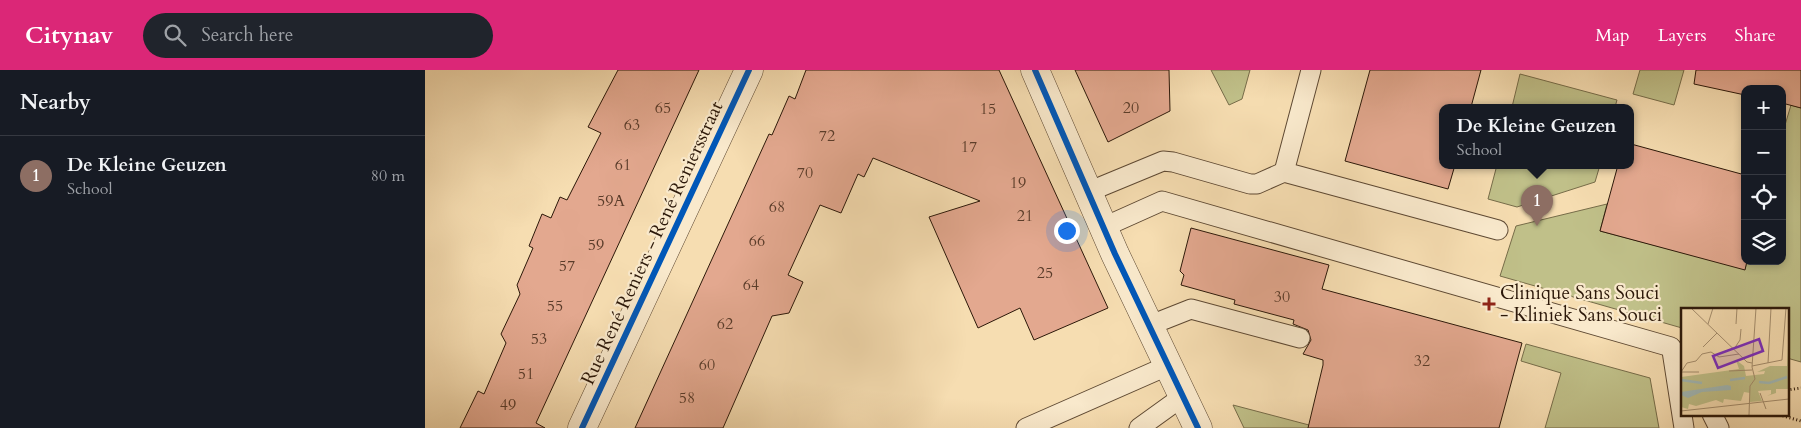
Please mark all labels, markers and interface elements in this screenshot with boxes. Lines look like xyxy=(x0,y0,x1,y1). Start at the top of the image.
search box xyxy=(143,13,493,58)
text: Citynav xyxy=(25,19,113,52)
icon: search xyxy=(161,21,189,49)
text: Search here xyxy=(201,22,293,48)
text: Map xyxy=(1595,23,1630,48)
text: Layers xyxy=(1658,23,1707,48)
text: Share xyxy=(1735,23,1776,48)
map controls xyxy=(1741,85,1786,265)
button: + xyxy=(1741,85,1786,130)
text: Nearby xyxy=(20,88,91,117)
street label: Rue René Reniers - René Reniersstraat xyxy=(575,97,729,389)
house number: 65 xyxy=(655,97,671,119)
house number: 20 xyxy=(1123,97,1139,119)
house number: 15 xyxy=(980,98,996,120)
popup xyxy=(1439,104,1634,169)
text: De Kleine Geuzen xyxy=(1457,113,1616,139)
house number: 63 xyxy=(624,114,640,136)
house number: 72 xyxy=(819,125,835,147)
button: − xyxy=(1741,130,1786,175)
house number: 17 xyxy=(961,136,977,158)
text: School xyxy=(1457,139,1502,161)
text: De Kleine Geuzen xyxy=(67,152,227,178)
house number: 61 xyxy=(615,154,631,176)
house number: 70 xyxy=(797,162,813,184)
text: 1 xyxy=(32,165,40,187)
text: 80 m xyxy=(371,165,405,187)
house number: 19 xyxy=(1010,172,1026,194)
button: locate xyxy=(1741,175,1786,220)
text: School xyxy=(67,178,112,200)
pin: 1 xyxy=(1521,185,1553,226)
house number: 59A xyxy=(597,190,626,212)
house number: 68 xyxy=(769,196,785,218)
house number: 21 xyxy=(1017,205,1033,227)
your location xyxy=(1054,218,1080,244)
button: layers xyxy=(1741,220,1786,265)
house number: 66 xyxy=(749,230,765,252)
house number: 59 xyxy=(588,234,604,256)
house number: 57 xyxy=(559,255,575,277)
house number: 25 xyxy=(1037,262,1053,284)
house number: 64 xyxy=(743,274,759,296)
place label: Clinique Sans Souci - Kliniek Sans Souci xyxy=(1500,280,1662,328)
house number: 30 xyxy=(1274,286,1290,308)
house number: 55 xyxy=(547,295,563,317)
marker: Clinique Sans Souci - Kliniek Sans Souci xyxy=(1482,297,1496,311)
inset map xyxy=(1681,308,1789,416)
house number: 62 xyxy=(717,313,733,335)
house number: 53 xyxy=(531,328,547,350)
house number: 32 xyxy=(1414,350,1430,372)
house number: 60 xyxy=(699,354,715,376)
house number: 51 xyxy=(518,363,534,385)
house number: 58 xyxy=(679,387,695,409)
house number: 49 xyxy=(500,394,516,416)

